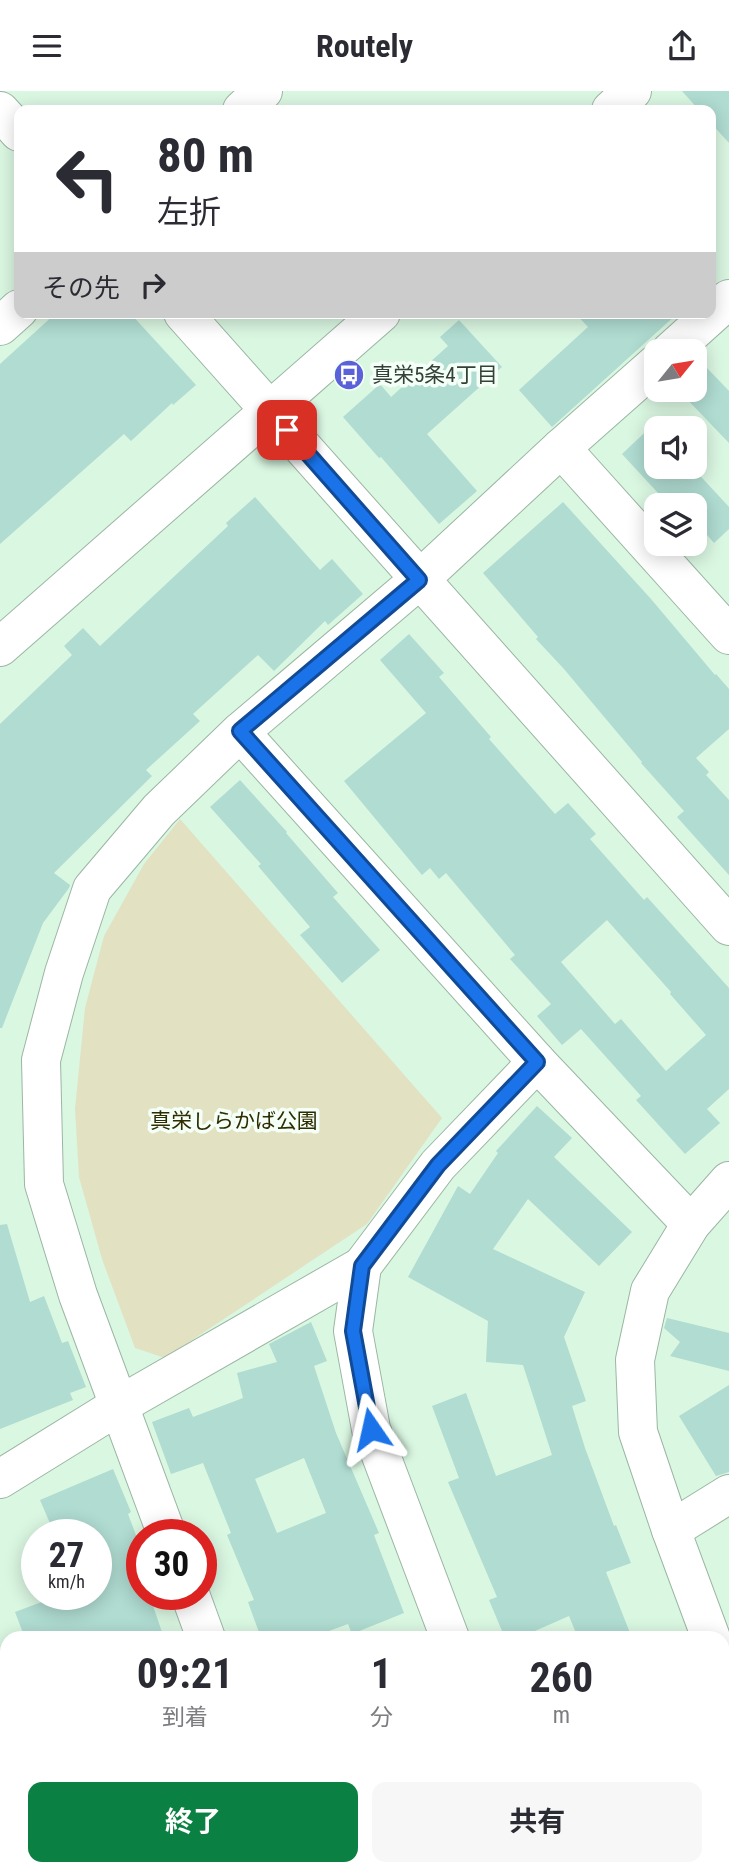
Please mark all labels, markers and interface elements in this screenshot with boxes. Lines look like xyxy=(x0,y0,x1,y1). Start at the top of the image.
icon: menu xyxy=(28,27,66,65)
text: Routely xyxy=(316,27,413,65)
icon: share xyxy=(663,27,701,65)
text: 80 m xyxy=(157,127,254,184)
icon: left xyxy=(42,133,133,224)
text: 左折 xyxy=(157,193,221,231)
icon: right xyxy=(134,266,172,304)
text: その先 xyxy=(42,273,120,303)
north arrow xyxy=(644,339,707,403)
map controls xyxy=(644,339,707,556)
bus stop icon: 真栄5条4丁目 xyxy=(332,358,366,392)
place label: 真栄5条4丁目 xyxy=(372,363,498,387)
pin xyxy=(257,400,317,460)
icon: arrive xyxy=(268,411,306,449)
button: sound xyxy=(644,416,707,479)
button: layers xyxy=(644,493,707,556)
park label: 真栄しらかば公園 xyxy=(150,1109,318,1133)
position arrow xyxy=(334,1392,408,1466)
speed limit sign: 30 xyxy=(126,1519,217,1610)
text: 27 xyxy=(49,1535,84,1576)
text: km/h xyxy=(48,1571,85,1592)
text: 09:21 xyxy=(137,1649,233,1698)
text: 1 xyxy=(371,1649,392,1698)
text: 260 xyxy=(530,1653,593,1702)
text: m xyxy=(553,1702,570,1729)
text: 到着 xyxy=(162,1704,208,1731)
text: 分 xyxy=(370,1704,393,1731)
button: 終了 xyxy=(28,1782,358,1862)
button: 共有 xyxy=(372,1782,702,1862)

